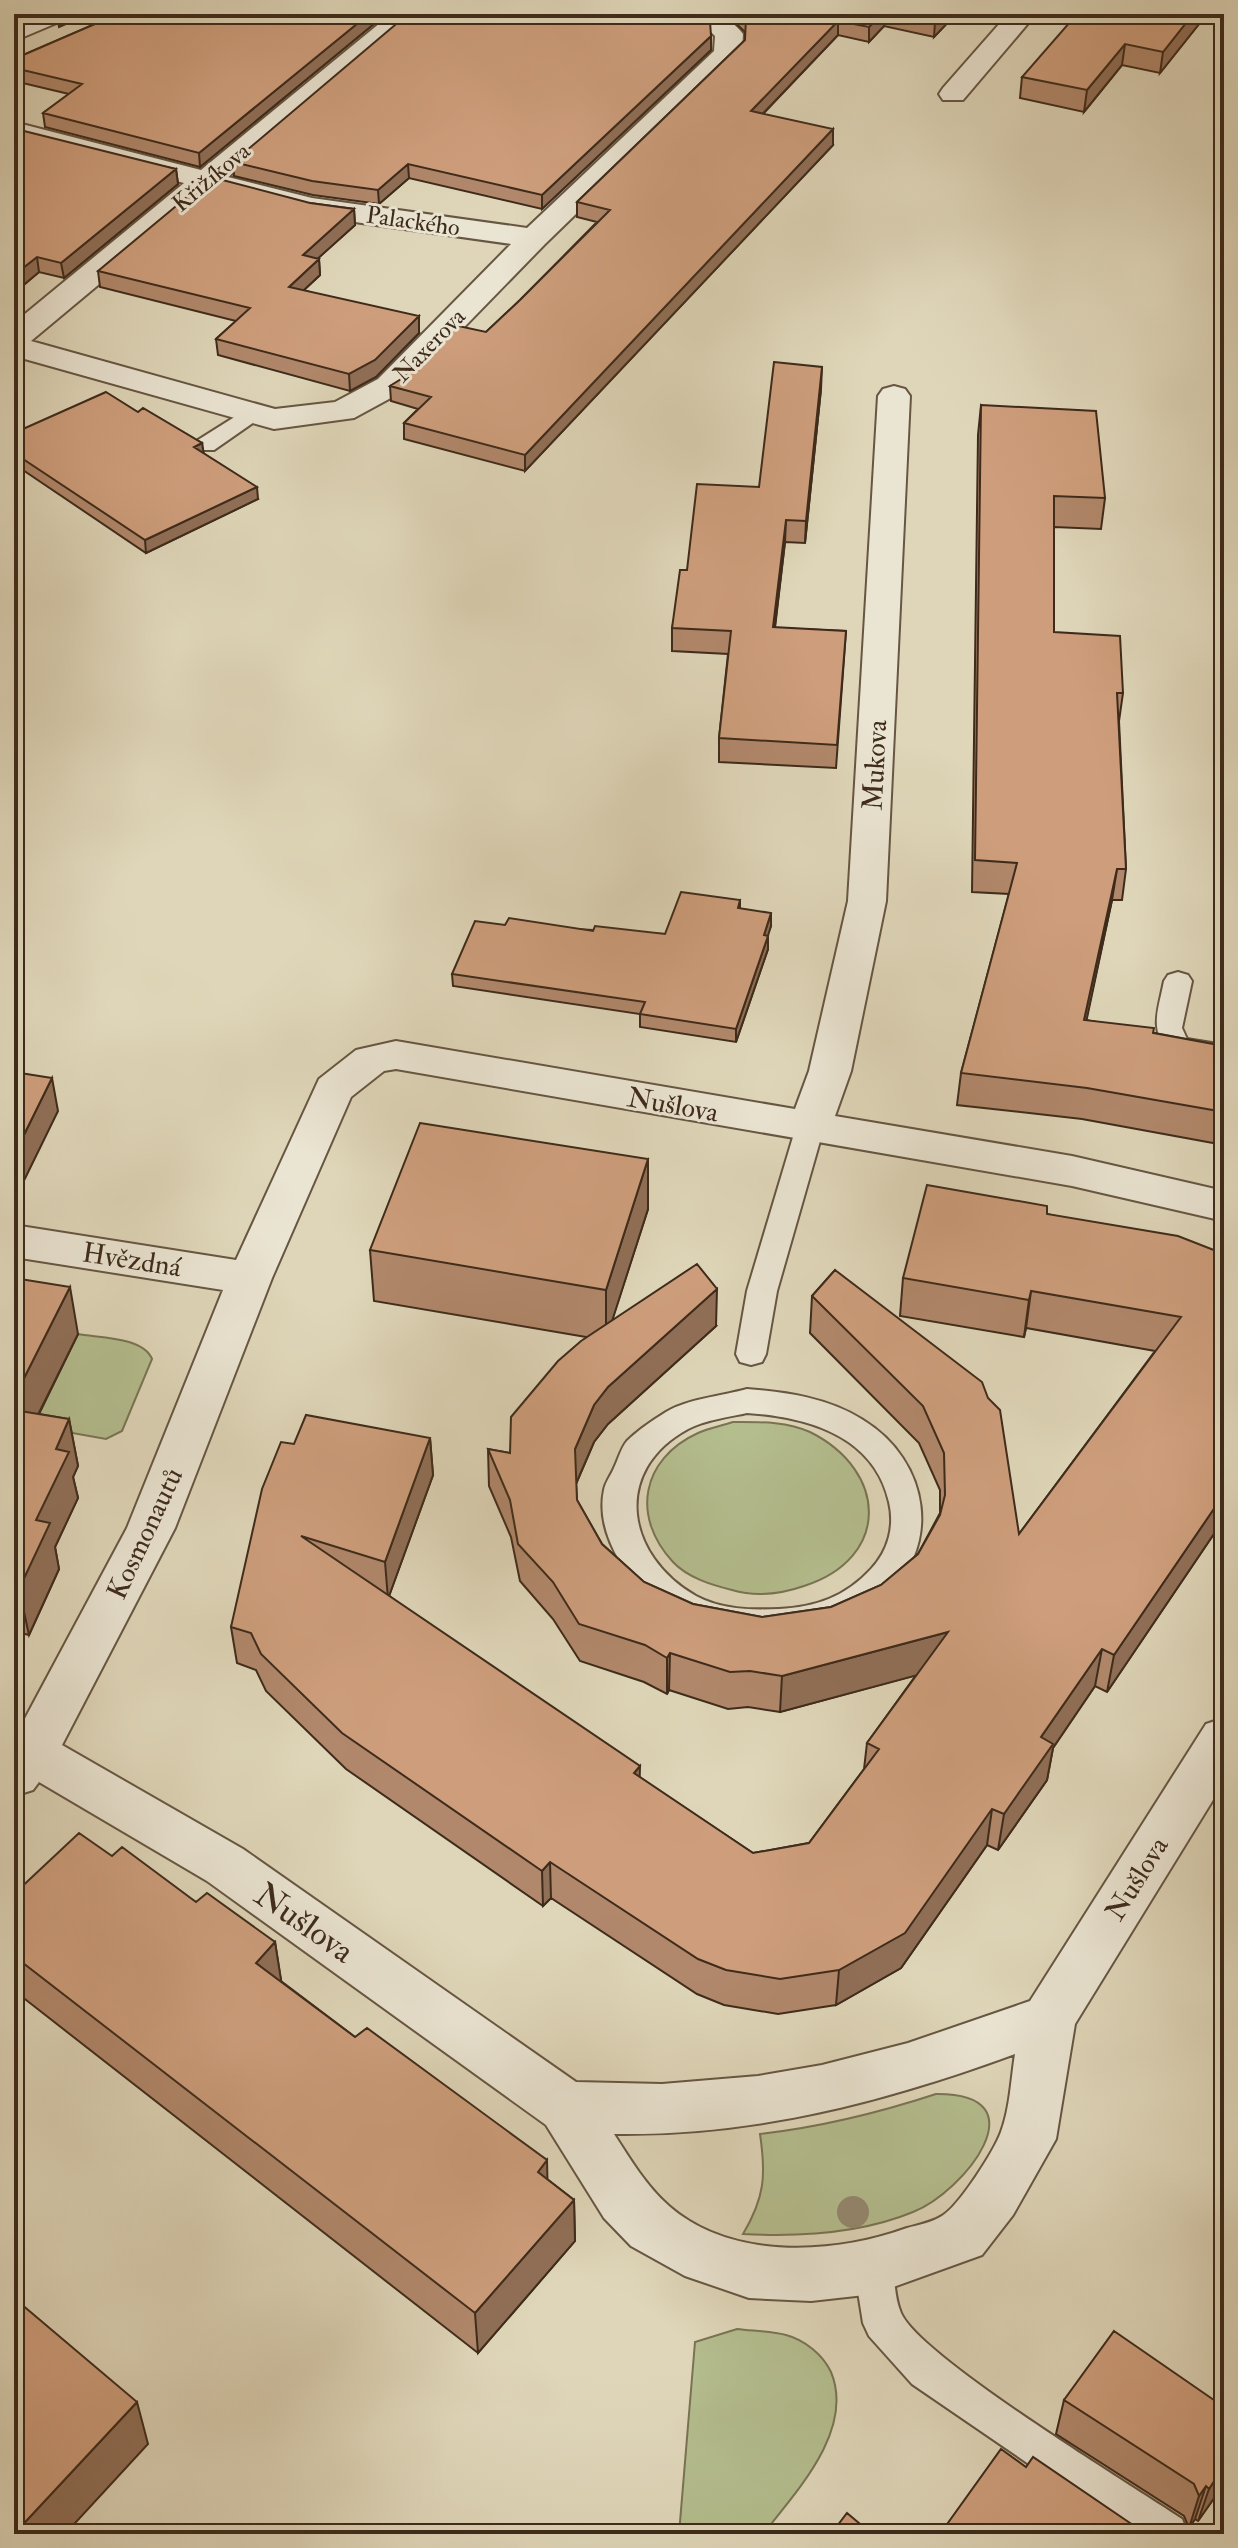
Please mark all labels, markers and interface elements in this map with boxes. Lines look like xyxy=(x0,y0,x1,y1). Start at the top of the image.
street label: Křižíkova xyxy=(166,135,258,219)
street label: Palackého xyxy=(364,200,462,243)
street label: Naxerova xyxy=(386,301,473,389)
street label: Mukova xyxy=(856,718,895,811)
street label: Nušlova xyxy=(624,1080,722,1131)
street label: Hvězdná xyxy=(80,1235,184,1286)
street label: Kosmonautů xyxy=(100,1462,191,1605)
street label: Nušlova xyxy=(1098,1830,1177,1927)
street label: Nušlova xyxy=(246,1874,363,1974)

